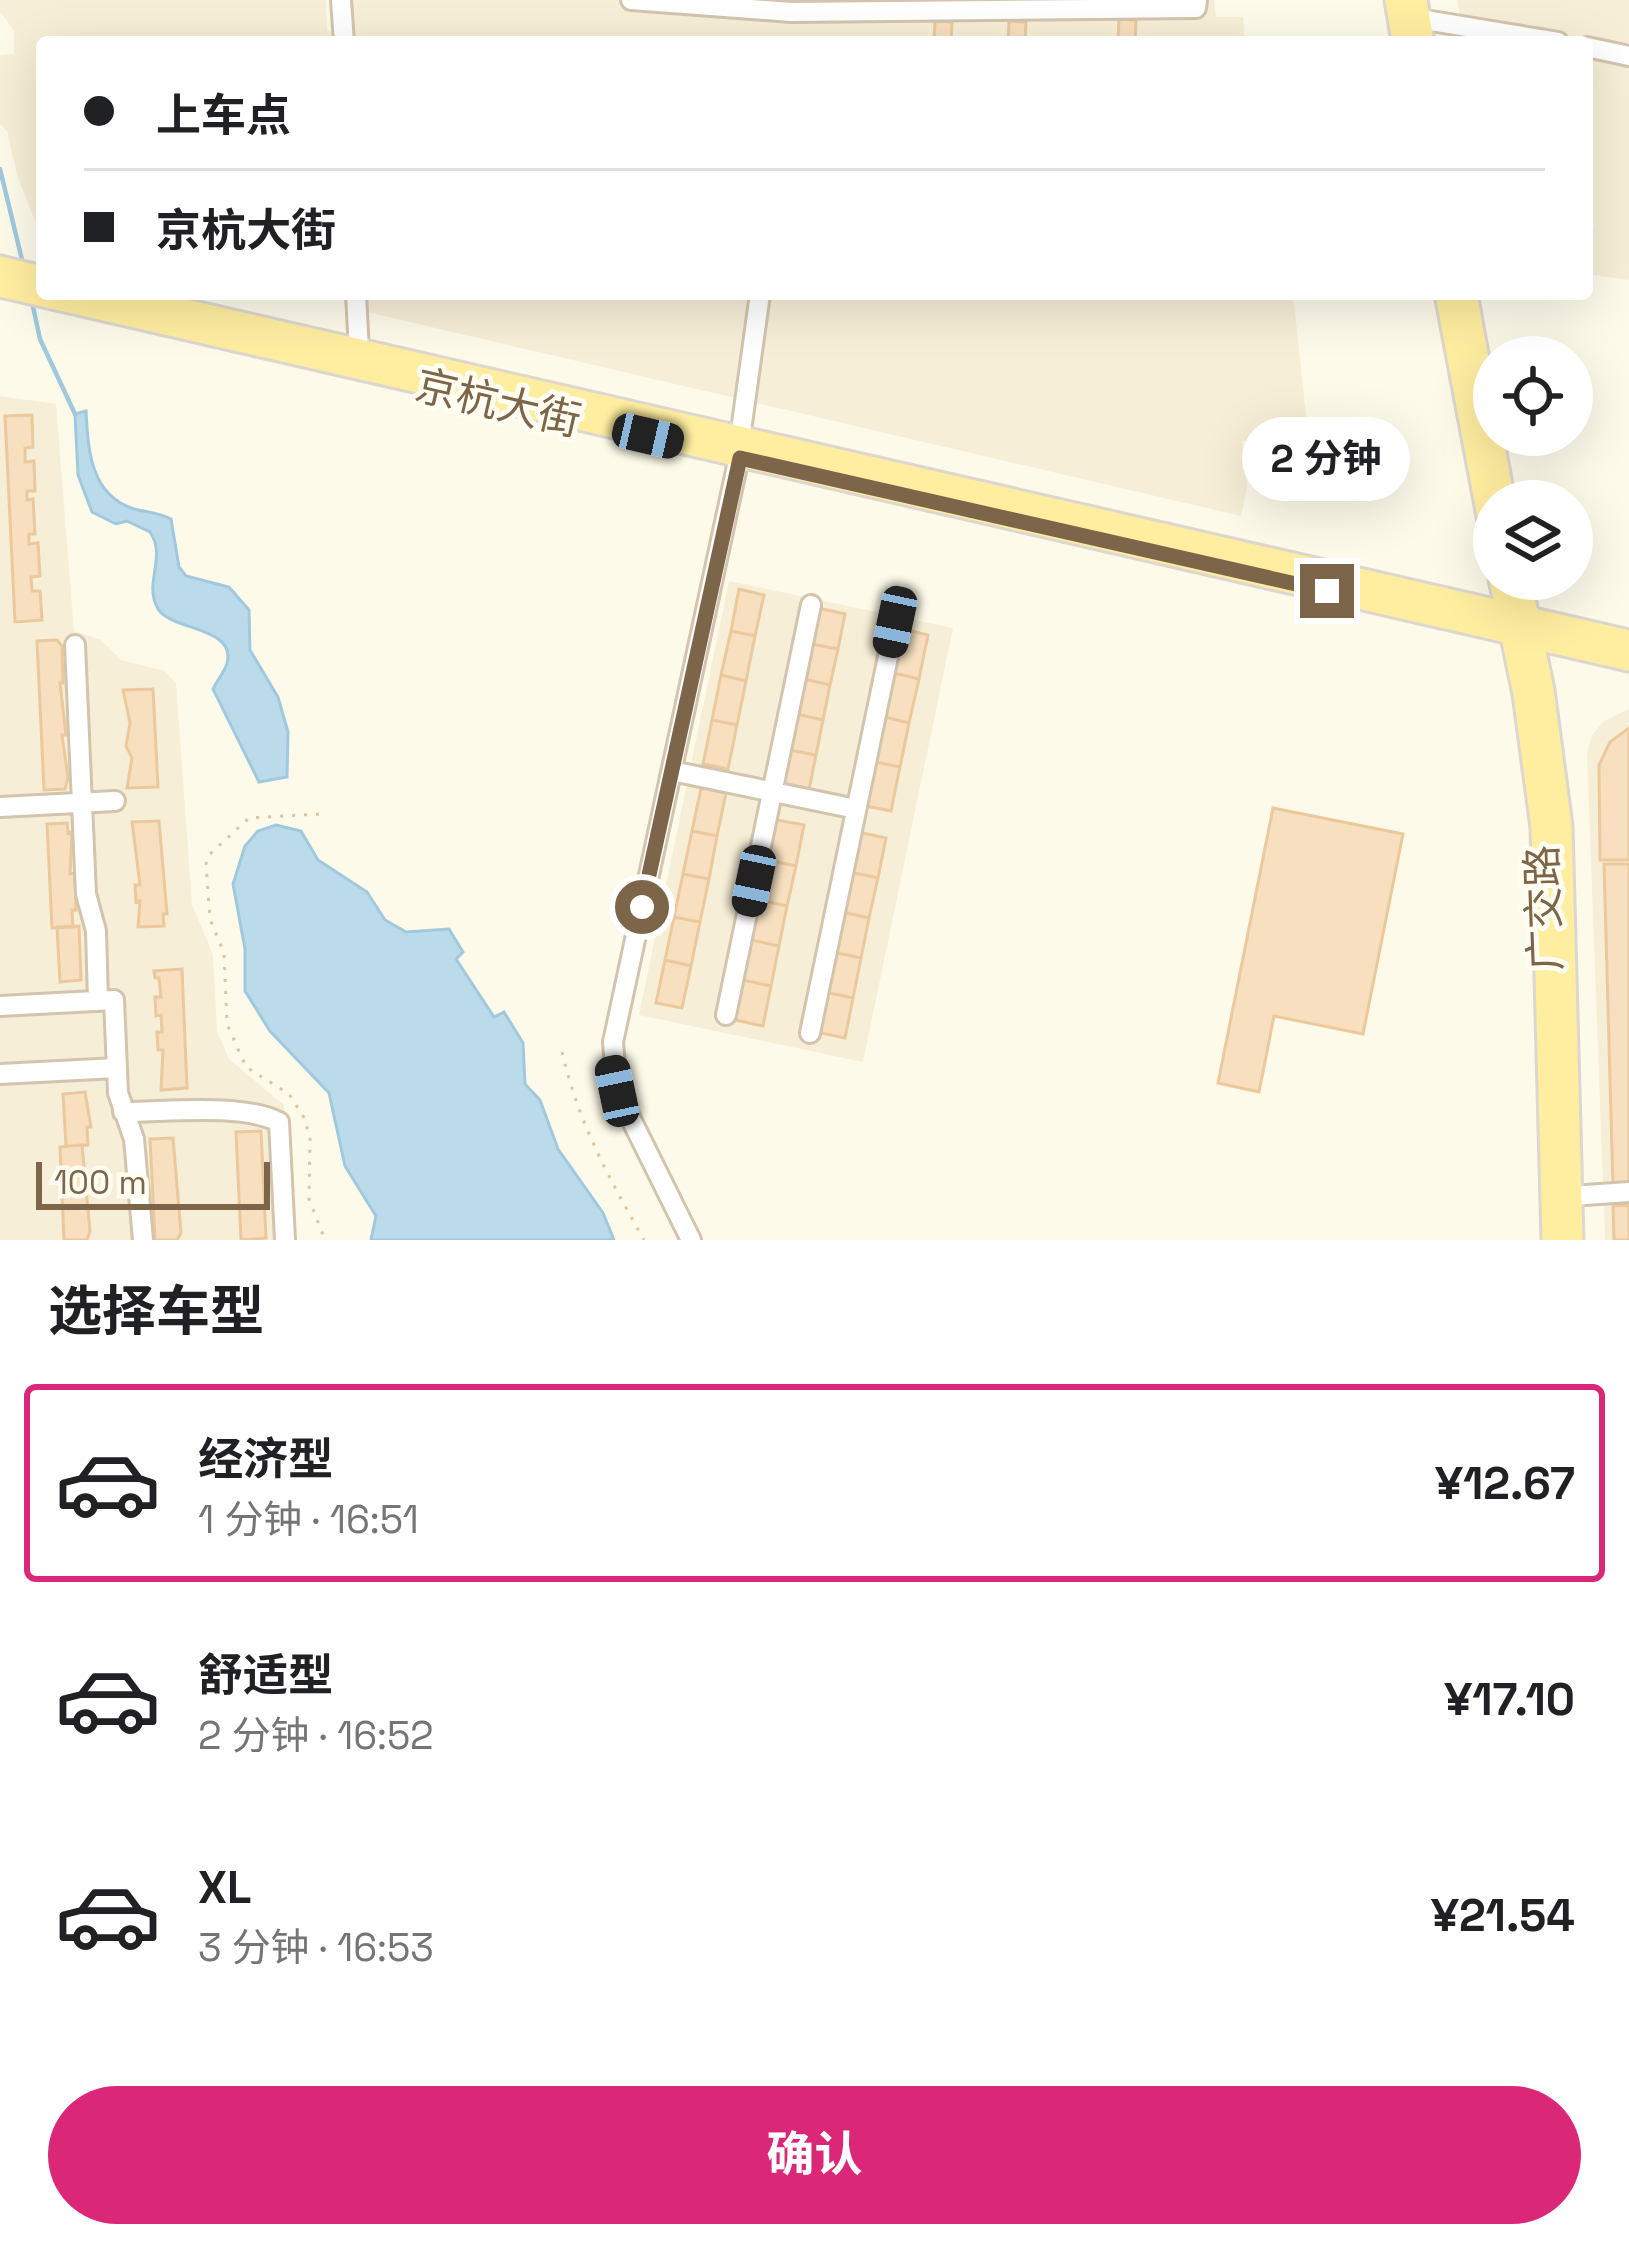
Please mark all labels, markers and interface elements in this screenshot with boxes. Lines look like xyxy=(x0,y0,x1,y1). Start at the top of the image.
text: 上车点 xyxy=(156,87,291,144)
text: 京杭大街 xyxy=(156,202,336,259)
map controls xyxy=(1473,336,1593,600)
button: locate xyxy=(1473,336,1593,456)
street label: 京杭大街 xyxy=(410,358,586,448)
car xyxy=(609,410,687,462)
callout: 2 分钟 xyxy=(1243,417,1411,501)
text: 2 分钟 xyxy=(1270,434,1382,483)
button: layers xyxy=(1473,480,1593,600)
route end xyxy=(1300,564,1354,618)
car xyxy=(870,583,920,661)
car xyxy=(729,842,779,920)
street label: 广交路 xyxy=(1515,844,1573,972)
route start xyxy=(615,880,669,934)
car xyxy=(592,1052,642,1130)
scale bar xyxy=(36,1156,270,1209)
text: 100 m xyxy=(54,1162,147,1204)
text: 选择车型 xyxy=(48,1277,264,1346)
icon: car xyxy=(54,1429,162,1537)
text: 经济型 xyxy=(198,1431,333,1488)
text: ¥12.67 xyxy=(1435,1455,1575,1512)
text: 1 分钟 · 16:51 xyxy=(198,1495,419,1544)
icon: car xyxy=(54,1645,162,1753)
text: 舒适型 xyxy=(198,1647,333,1704)
text: ¥17.10 xyxy=(1444,1671,1575,1728)
text: 2 分钟 · 16:52 xyxy=(198,1711,433,1760)
text: XL xyxy=(198,1859,251,1916)
icon: car xyxy=(54,1861,162,1969)
text: ¥21.54 xyxy=(1431,1887,1575,1944)
text: 3 分钟 · 16:53 xyxy=(198,1923,434,1972)
button: 确认 xyxy=(48,2086,1581,2224)

